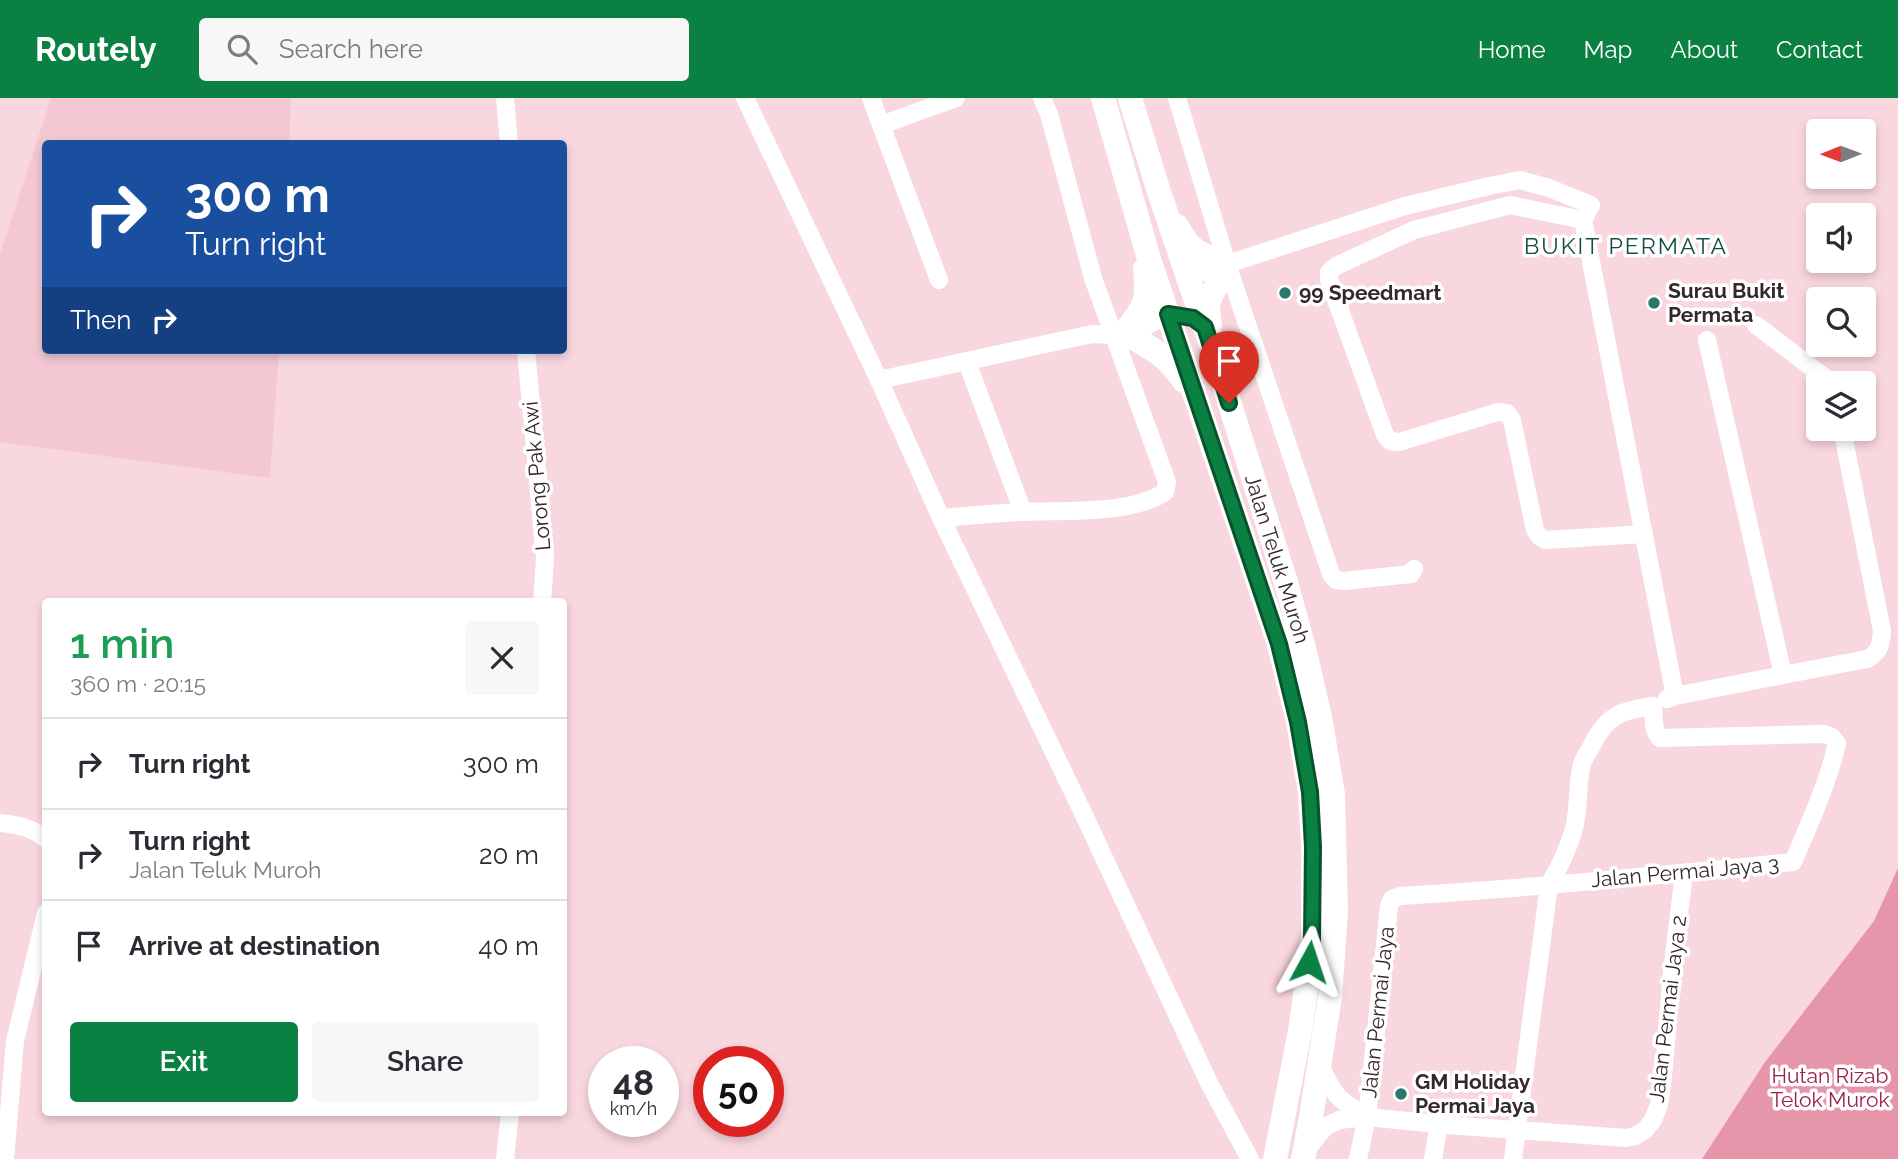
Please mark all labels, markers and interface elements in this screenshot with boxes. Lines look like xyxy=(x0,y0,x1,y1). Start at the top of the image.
search box xyxy=(199,18,689,81)
text: Routely xyxy=(35,30,157,69)
icon: search xyxy=(223,30,261,68)
text: Search here xyxy=(279,34,423,64)
text: Home xyxy=(1478,35,1546,64)
text: Map xyxy=(1584,35,1632,64)
text: About xyxy=(1670,35,1738,64)
text: Contact xyxy=(1776,35,1863,64)
north arrow xyxy=(1806,119,1876,189)
map controls xyxy=(1806,119,1876,441)
text: 300 m xyxy=(185,166,330,223)
icon: right xyxy=(70,168,161,259)
button: sound xyxy=(1806,203,1876,273)
text: Turn right xyxy=(185,225,326,262)
district label: BUKIT PERMATA xyxy=(1524,232,1728,259)
place label: Surau Bukit Permata xyxy=(1668,278,1784,327)
place label: 99 Speedmart xyxy=(1299,280,1441,305)
marker: 99 Speedmart xyxy=(1277,285,1293,301)
button: search xyxy=(1806,287,1876,357)
marker: Surau Bukit Permata xyxy=(1646,295,1662,311)
icon: right xyxy=(145,301,183,339)
text: Then xyxy=(70,305,131,335)
pin xyxy=(1199,331,1259,403)
icon: arrive xyxy=(1210,342,1248,380)
button: layers xyxy=(1806,371,1876,441)
street label: Lorong Pak Awi xyxy=(518,400,555,552)
street label: Jalan Teluk Muroh xyxy=(1240,471,1315,646)
text: 1 min xyxy=(70,619,174,668)
button: close xyxy=(465,621,539,695)
text: 360 m · 20:15 xyxy=(70,670,206,697)
icon: right xyxy=(70,745,108,783)
text: Turn right xyxy=(129,749,250,779)
text: 300 m xyxy=(463,749,539,779)
text: Turn right xyxy=(129,826,250,856)
icon: right xyxy=(70,836,108,874)
text: 20 m xyxy=(479,840,539,870)
street label: Jalan Permai Jaya 3 xyxy=(1590,851,1780,892)
text: Jalan Teluk Muroh xyxy=(129,856,321,883)
street label: Jalan Permai Jaya 2 xyxy=(1644,914,1691,1104)
position arrow xyxy=(1272,925,1346,999)
street label: Jalan Permai Jaya xyxy=(1356,925,1399,1099)
icon: arrive xyxy=(70,927,108,965)
text: Arrive at destination xyxy=(129,931,380,961)
text: 40 m xyxy=(478,931,539,961)
button: Exit xyxy=(70,1022,298,1102)
button: Share xyxy=(312,1022,539,1102)
speed limit sign: 50 xyxy=(693,1046,784,1137)
text: 48 xyxy=(613,1062,654,1103)
park label: Hutan Rizab Telok Murok xyxy=(1770,1063,1890,1112)
place label: GM Holiday Permai Jaya xyxy=(1415,1069,1535,1118)
marker: GM Holiday Permai Jaya xyxy=(1393,1086,1409,1102)
text: km/h xyxy=(610,1098,657,1119)

